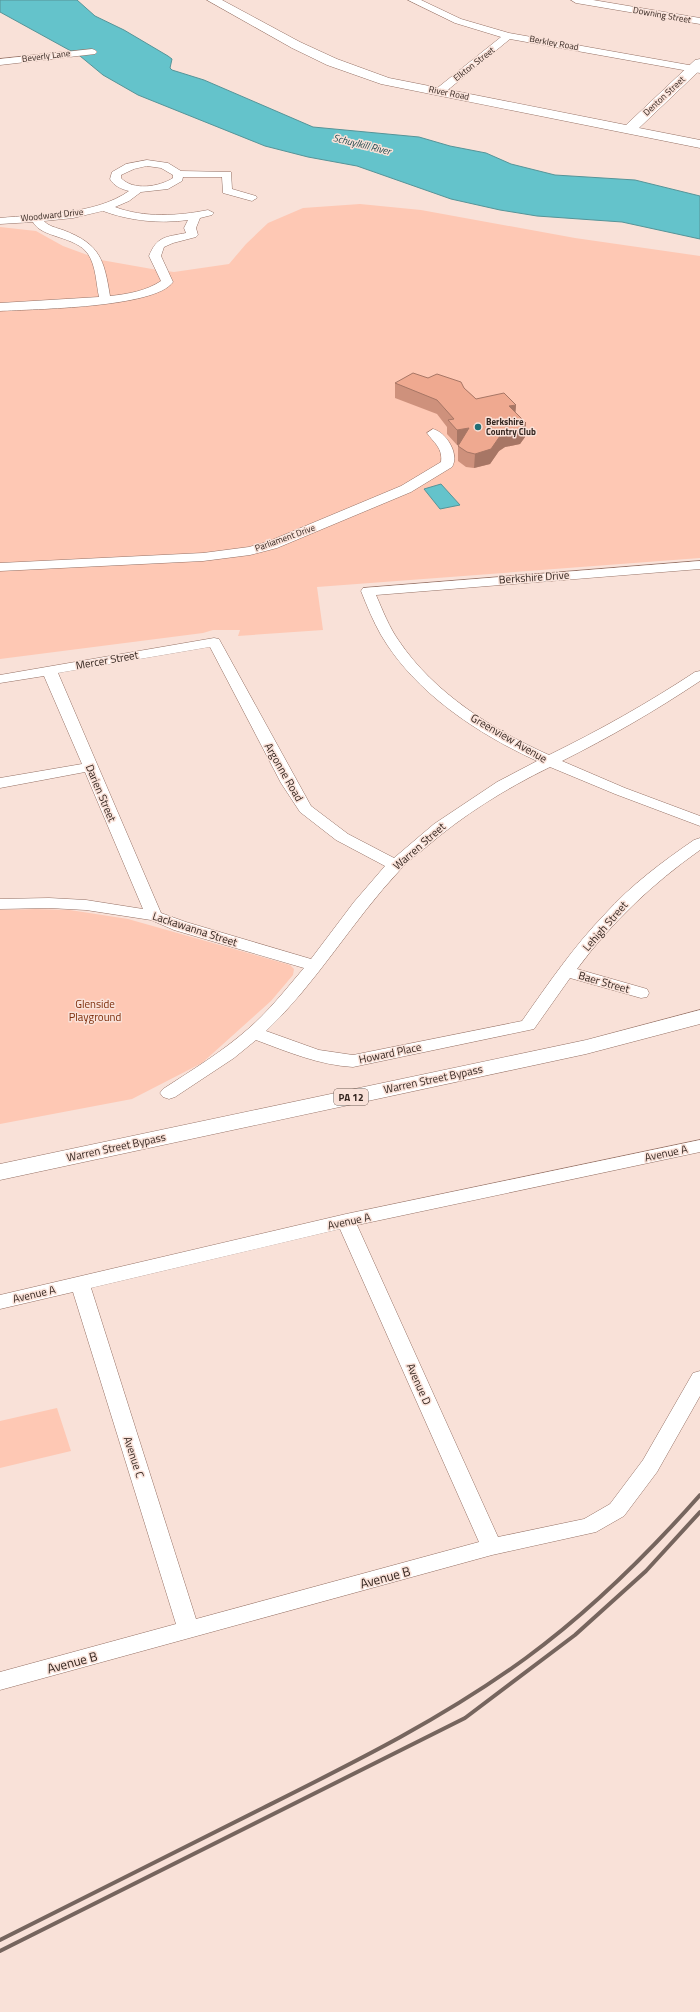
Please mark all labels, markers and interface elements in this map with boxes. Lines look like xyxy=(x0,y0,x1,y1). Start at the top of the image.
street label: Downing Street xyxy=(632,3,693,26)
street label: Berkley Road xyxy=(528,32,580,53)
street label: Elkton Street xyxy=(450,43,498,84)
street label: Beverly Lane xyxy=(21,46,71,65)
street label: Denton Street xyxy=(640,72,688,118)
street label: River Road xyxy=(428,82,471,103)
water label: Schuylkill River xyxy=(332,130,394,159)
street label: Woodward Drive xyxy=(20,205,84,224)
place label: Berkshire Country Club xyxy=(486,415,536,438)
marker: Berkshire Country Club xyxy=(473,422,483,432)
street label: Parliament Drive xyxy=(253,520,317,554)
street label: Berkshire Drive xyxy=(498,567,570,587)
street label: Mercer Street xyxy=(74,647,140,673)
street label: Greenview Avenue xyxy=(468,710,551,767)
street label: Argonne Road xyxy=(261,740,307,804)
street label: Darien Street xyxy=(82,762,120,824)
street label: Warren Street xyxy=(389,819,449,873)
street label: Lehigh Street xyxy=(579,897,631,954)
street label: Lackawanna Street xyxy=(151,908,240,950)
street label: Baer Street xyxy=(577,967,632,997)
park label: Glenside Playground xyxy=(69,996,121,1025)
street label: Howard Place xyxy=(357,1038,423,1067)
street label: Warren Street Bypass xyxy=(382,1061,484,1097)
road number: PA 12 xyxy=(334,1089,368,1105)
street label: Warren Street Bypass xyxy=(65,1129,167,1165)
street label: Avenue A xyxy=(643,1141,689,1165)
street label: Avenue A xyxy=(326,1209,372,1233)
street label: Avenue A xyxy=(11,1281,57,1307)
street label: Avenue D xyxy=(403,1361,435,1407)
street label: Avenue C xyxy=(120,1434,148,1480)
street label: Avenue B xyxy=(358,1561,412,1593)
street label: Avenue B xyxy=(45,1646,99,1678)

